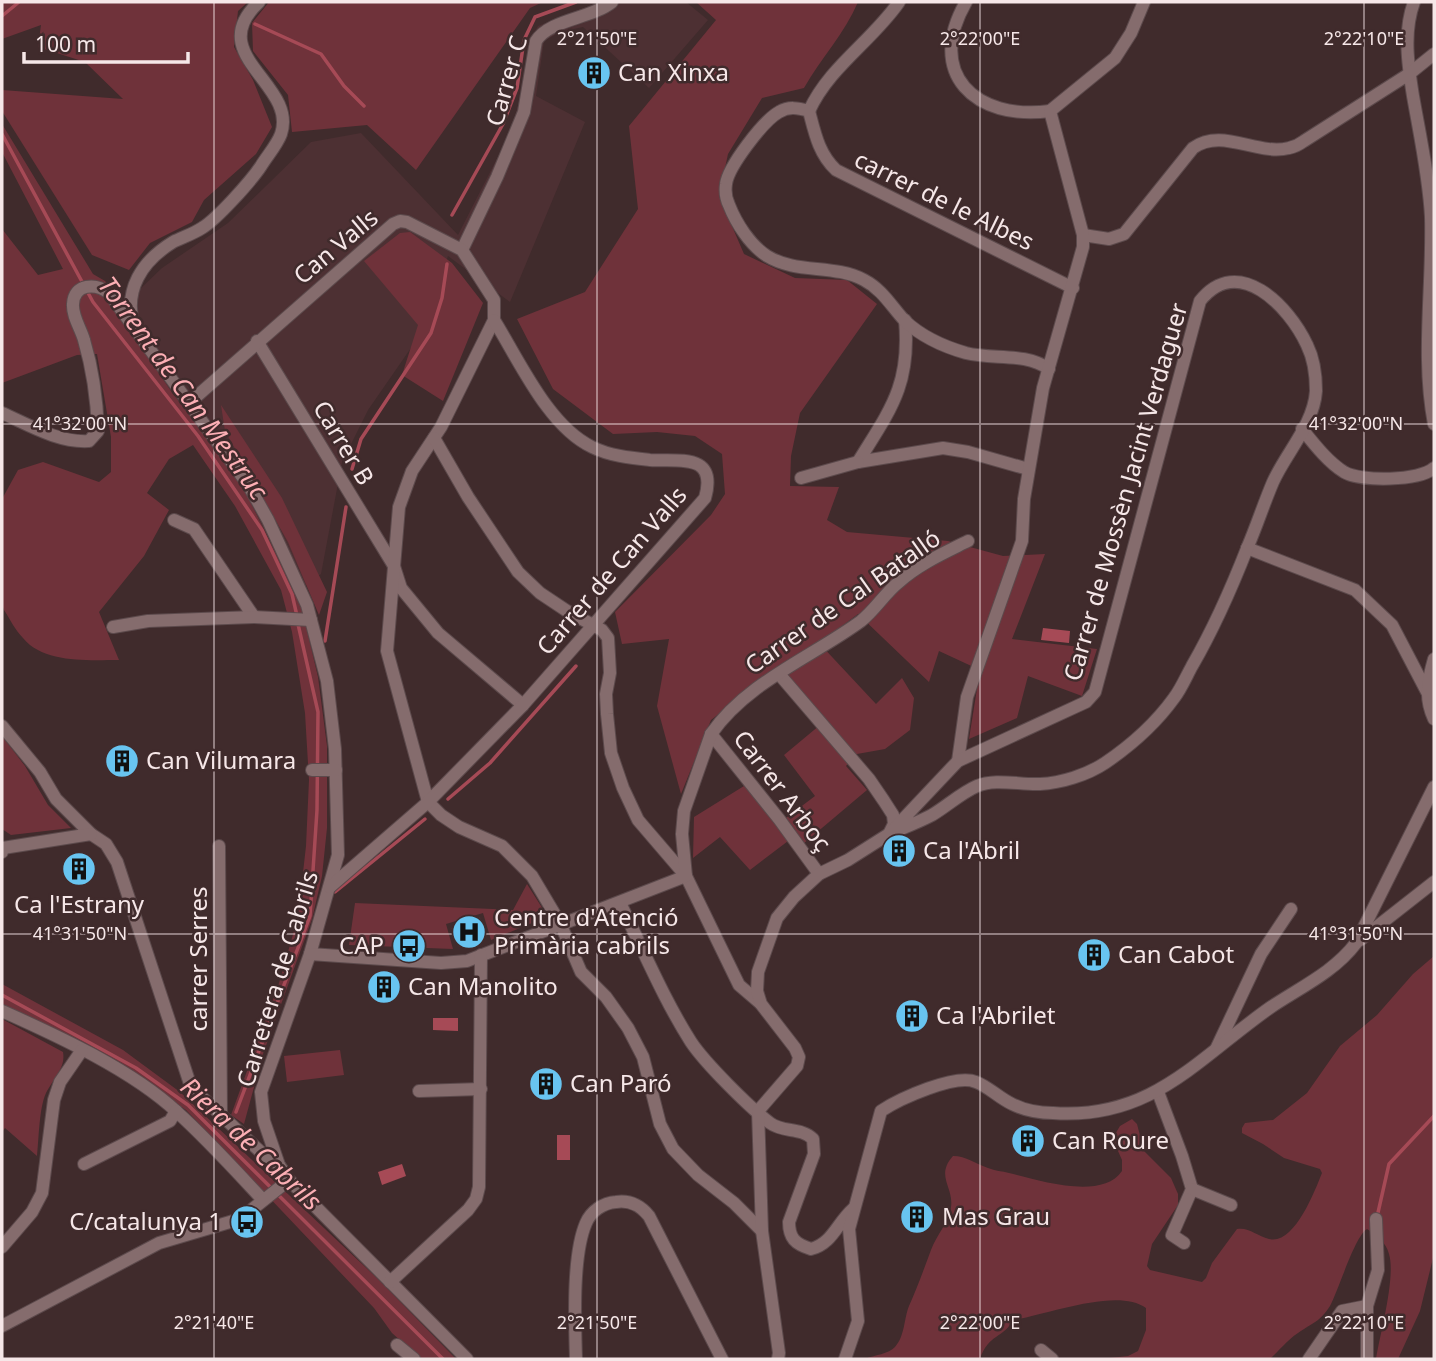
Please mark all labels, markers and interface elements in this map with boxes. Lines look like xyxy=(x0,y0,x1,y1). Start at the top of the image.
scale bar xyxy=(24,21,189,65)
text: 2°21'50"E xyxy=(557,26,637,50)
text: 2°22'00"E xyxy=(940,26,1020,50)
text: 2°22'10"E xyxy=(1324,26,1404,50)
text: 100 m xyxy=(35,30,96,58)
street label: Carrer C xyxy=(477,31,534,130)
building icon: Can Xinxa xyxy=(575,54,613,92)
place label: Can Xinxa xyxy=(618,55,729,88)
street label: carrer de le Albes xyxy=(849,142,1040,257)
street label: Can Valls xyxy=(286,201,384,291)
water label: Torrent de Can Mestruc xyxy=(90,268,277,507)
street label: Carrer de Mossèn Jacint Verdaguer xyxy=(1055,299,1194,684)
street label: Carrer B xyxy=(306,394,382,491)
text: 41°32'00"N xyxy=(33,411,127,435)
text: 41°32'00"N xyxy=(1309,411,1403,435)
street label: Carrer de Can Valls xyxy=(528,479,693,661)
street label: Carrer de Cal Batalló xyxy=(738,521,946,681)
street label: Carrer Arboç xyxy=(727,723,840,857)
building icon: Can Vilumara xyxy=(103,742,141,780)
place label: Can Vilumara xyxy=(146,743,296,776)
building icon: Ca l'Abril xyxy=(880,832,918,870)
place label: Ca l'Abril xyxy=(923,833,1020,866)
building icon: Ca l'Estrany xyxy=(60,850,98,888)
street label: Carretera de Cabrils xyxy=(228,866,325,1091)
street label: carrer Serres xyxy=(181,886,214,1032)
place label: Ca l'Estrany xyxy=(14,887,145,920)
place label: Centre d'Atenció Primària cabrils xyxy=(494,900,679,961)
hospital icon: Centre d'Atenció Primària cabrils xyxy=(450,913,488,951)
text: 41°31'50"N xyxy=(33,921,127,945)
text: 41°31'50"N xyxy=(1309,921,1403,945)
bus stop icon: CAP xyxy=(390,927,428,965)
place label: CAP xyxy=(339,928,384,961)
building icon: Can Cabot xyxy=(1075,936,1113,974)
place label: Can Cabot xyxy=(1118,937,1235,970)
building icon: Can Manolito xyxy=(365,968,403,1006)
place label: Can Manolito xyxy=(408,969,558,1002)
building icon: Ca l'Abrilet xyxy=(893,997,931,1035)
place label: Ca l'Abrilet xyxy=(936,998,1056,1031)
building icon: Can Paró xyxy=(527,1065,565,1103)
place label: Can Paró xyxy=(570,1066,672,1099)
water label: Riera de Cabrils xyxy=(173,1068,330,1218)
building icon: Can Roure xyxy=(1009,1122,1047,1160)
place label: Can Roure xyxy=(1052,1123,1169,1156)
building icon: Mas Grau xyxy=(898,1198,936,1236)
place label: Mas Grau xyxy=(942,1199,1050,1232)
bus stop icon: C/catalunya 1 xyxy=(228,1203,266,1241)
place label: C/catalunya 1 xyxy=(69,1204,222,1237)
text: 2°21'40"E xyxy=(174,1310,254,1334)
text: 2°21'50"E xyxy=(557,1310,637,1334)
text: 2°22'00"E xyxy=(940,1310,1020,1334)
text: 2°22'10"E xyxy=(1324,1310,1404,1334)

